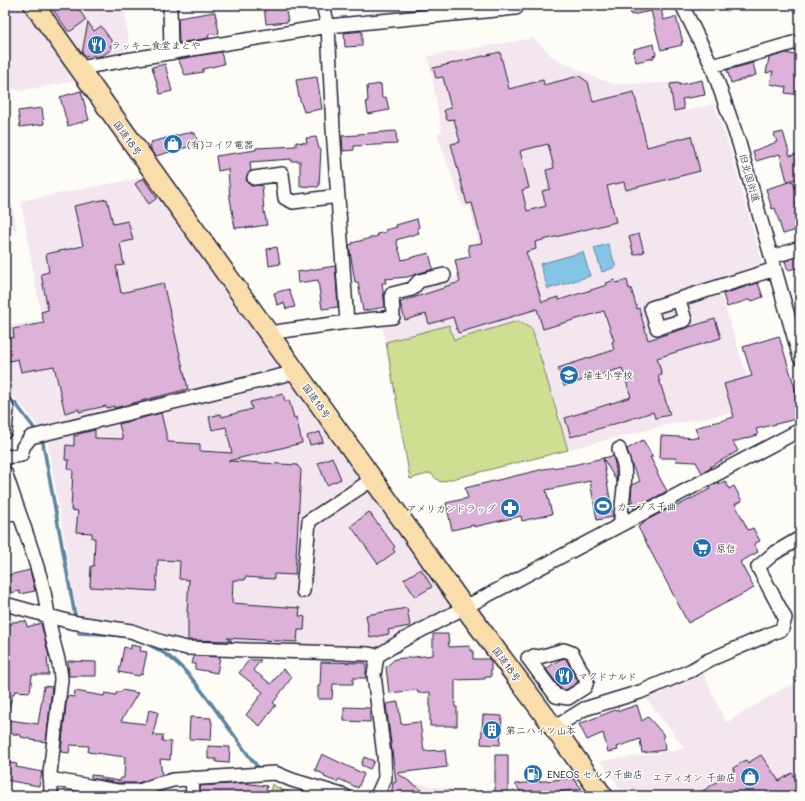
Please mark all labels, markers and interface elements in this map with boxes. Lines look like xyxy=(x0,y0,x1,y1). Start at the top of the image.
restaurant icon: ラッキー食堂まとや xyxy=(86,34,108,56)
place label: ラッキー食堂まとや xyxy=(111,38,201,52)
street label: 国道18号 xyxy=(110,117,146,159)
shop icon: (有)コイワ電器 xyxy=(162,133,184,155)
place label: (有)コイワ電器 xyxy=(187,137,254,151)
street label: 旧北国街道 xyxy=(736,152,764,204)
school or university icon: 埴生小学校 xyxy=(558,364,580,386)
place label: 埴生小学校 xyxy=(583,368,633,382)
street label: 国道18号 xyxy=(299,380,335,422)
sports icon: カーブス千曲 xyxy=(592,495,614,517)
pharmacy icon: アメリカンドラッグ xyxy=(499,497,521,519)
place label: カーブス千曲 xyxy=(617,499,676,513)
place label: アメリカンドラッグ xyxy=(406,501,496,515)
supermarket icon: 原信 xyxy=(691,537,713,559)
place label: 原信 xyxy=(716,541,736,555)
street label: 国道18号 xyxy=(489,643,525,685)
restaurant icon: マクドナルド xyxy=(553,665,575,687)
place label: マクドナルド xyxy=(578,669,637,683)
building icon: 第二ハイツ山本 xyxy=(481,719,503,741)
place label: 第二ハイツ山本 xyxy=(506,723,576,737)
fuel station icon: ENEOS セルフ千曲店 xyxy=(522,763,544,785)
shop icon: エディオン 千曲店 xyxy=(739,766,761,788)
place label: ENEOS セルフ千曲店 xyxy=(547,767,643,781)
place label: エディオン 千曲店 xyxy=(652,770,736,784)

